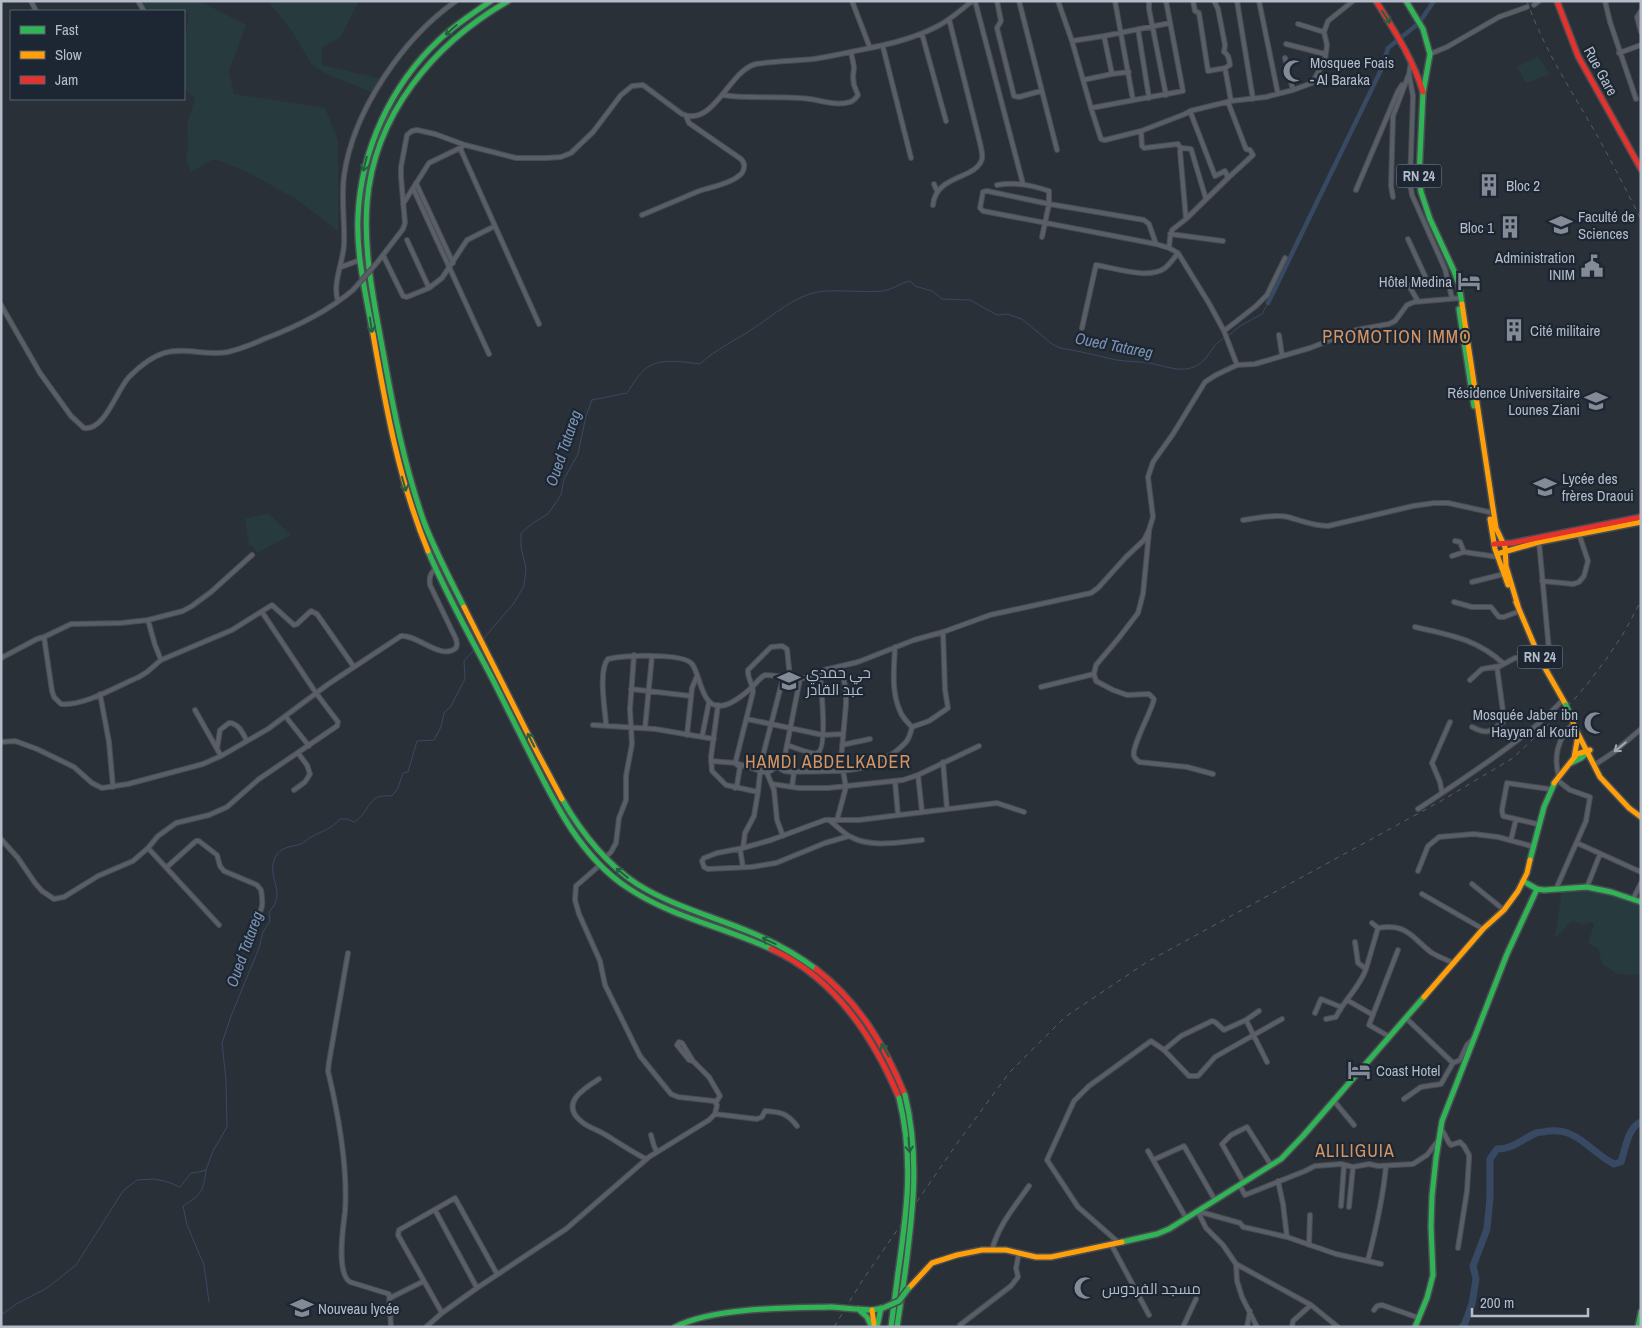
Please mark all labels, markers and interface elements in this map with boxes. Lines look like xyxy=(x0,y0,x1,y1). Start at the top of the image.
legend xyxy=(10,10,185,100)
one-way arrow xyxy=(1381,10,1391,24)
text: Fast xyxy=(55,19,79,40)
one-way arrow xyxy=(445,24,458,36)
street label: Rue Gare xyxy=(1579,43,1623,100)
text: Slow xyxy=(55,44,82,65)
place label: Mosquee Foais - Al Baraka xyxy=(1310,52,1394,90)
mosque icon: Mosquee Foais - Al Baraka xyxy=(1281,58,1307,84)
text: Jam xyxy=(55,69,78,90)
one-way arrow xyxy=(360,156,369,172)
road number: RN 24 xyxy=(1396,165,1442,188)
building icon: Bloc 2 xyxy=(1476,172,1502,198)
place label: Bloc 2 xyxy=(1506,175,1540,196)
place label: Faculté de Sciences xyxy=(1578,206,1635,244)
school or university icon: Faculté de Sciences xyxy=(1548,212,1574,238)
building icon: Bloc 1 xyxy=(1497,214,1523,240)
place label: Bloc 1 xyxy=(1460,217,1494,238)
place label: Administration INIM xyxy=(1494,247,1575,285)
public building icon: Administration INIM xyxy=(1579,253,1605,279)
hotel icon: Hôtel Medina xyxy=(1456,268,1482,294)
place label: Hôtel Medina xyxy=(1379,271,1452,292)
one-way arrow xyxy=(367,317,377,333)
building icon: Cité militaire xyxy=(1501,317,1527,343)
place label: Cité militaire xyxy=(1530,320,1601,341)
district label: PROMOTION IMMO xyxy=(1322,324,1472,349)
water label: Oued Tatareg xyxy=(1073,327,1155,363)
place label: Résidence Universitaire Lounes Ziani xyxy=(1447,382,1580,420)
school or university icon: Résidence Universitaire Lounes Ziani xyxy=(1583,388,1609,414)
water label: Oued Tatareg xyxy=(540,407,586,489)
place label: Lycée des frères Draoui xyxy=(1562,468,1634,506)
school or university icon: Lycée des frères Draoui xyxy=(1532,474,1558,500)
one-way arrow xyxy=(400,476,409,492)
road number: RN 24 xyxy=(1518,646,1562,669)
place label: حي حمدي عبد القادر xyxy=(805,662,871,700)
school or university icon: حي حمدي عبد القادر xyxy=(776,668,802,694)
place label: Mosquée Jaber ibn Hayyan al Koufi xyxy=(1473,704,1578,742)
mosque icon: Mosquée Jaber ibn Hayyan al Koufi xyxy=(1582,710,1608,736)
one-way arrow xyxy=(526,733,536,748)
one-way arrow xyxy=(1613,742,1626,753)
district label: HAMDI ABDELKADER xyxy=(745,749,911,774)
one-way arrow xyxy=(616,868,629,879)
water label: Oued Tatareg xyxy=(220,908,268,990)
one-way arrow xyxy=(762,935,777,945)
one-way arrow xyxy=(880,1044,890,1058)
hotel icon: Coast Hotel xyxy=(1346,1057,1372,1083)
place label: Coast Hotel xyxy=(1376,1060,1440,1081)
one-way arrow xyxy=(904,1137,913,1153)
district label: ALILIGUIA xyxy=(1314,1138,1395,1163)
mosque icon: مسجد الفردوس xyxy=(1072,1275,1098,1301)
place label: مسجد الفردوس xyxy=(1102,1278,1201,1299)
scale bar xyxy=(1472,1286,1588,1318)
text: 200 m xyxy=(1480,1292,1514,1313)
school or university icon: Nouveau lycée xyxy=(289,1295,315,1321)
place label: Nouveau lycée xyxy=(318,1298,400,1319)

